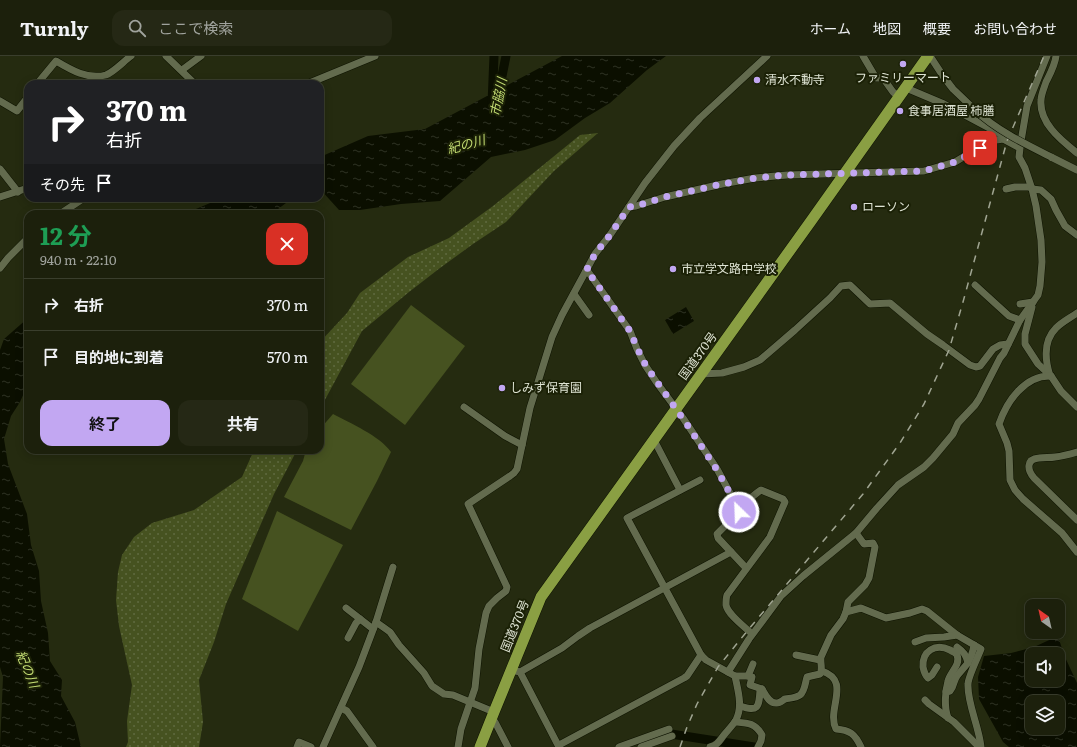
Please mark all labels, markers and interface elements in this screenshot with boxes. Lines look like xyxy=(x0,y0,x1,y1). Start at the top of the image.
search box xyxy=(112,10,392,46)
text: Turnly xyxy=(20,14,88,42)
text: ここで検索 xyxy=(158,16,233,39)
icon: search xyxy=(126,17,148,39)
text: ホーム xyxy=(809,18,851,38)
text: 地図 xyxy=(873,18,901,38)
text: 概要 xyxy=(923,18,951,38)
text: お問い合わせ xyxy=(973,18,1057,38)
marker: ファミリーマート xyxy=(898,59,908,69)
place label: ファミリーマート xyxy=(855,68,951,86)
place label: 清水不動寺 xyxy=(765,70,825,88)
water label: 市脇川 xyxy=(484,74,511,118)
marker: 清水不動寺 xyxy=(752,75,762,85)
text: 370 m xyxy=(106,88,187,130)
icon: right xyxy=(40,96,92,148)
place label: 食事居酒屋 柿膳 xyxy=(908,101,994,119)
marker: 食事居酒屋 柿膳 xyxy=(895,106,905,116)
text: 右折 xyxy=(106,126,142,153)
water label: 紀の川 xyxy=(445,129,489,158)
pin xyxy=(963,131,997,165)
icon: arrive xyxy=(969,137,991,159)
text: その先 xyxy=(40,172,85,195)
icon: arrive xyxy=(93,172,115,194)
place label: ローソン xyxy=(862,197,910,215)
marker: ローソン xyxy=(849,202,859,212)
text: 12 分 xyxy=(40,217,92,252)
button: close xyxy=(266,223,308,265)
text: 940 m · 22:10 xyxy=(40,250,117,269)
place label: 市立学文路中学校 xyxy=(681,259,777,277)
marker: 市立学文路中学校 xyxy=(668,264,678,274)
text: 右折 xyxy=(74,293,104,316)
text: 370 m xyxy=(266,293,308,316)
icon: right xyxy=(40,294,62,316)
street label: 国道370号 xyxy=(674,328,721,383)
text: 目的地に到着 xyxy=(74,345,164,368)
text: 570 m xyxy=(267,345,308,368)
icon: arrive xyxy=(40,346,62,368)
place label: しみず保育園 xyxy=(510,378,582,396)
marker: しみず保育園 xyxy=(497,383,507,393)
button: 終了 xyxy=(40,400,170,446)
button: 共有 xyxy=(178,400,308,446)
position arrow xyxy=(718,491,760,533)
street label: 国道370号 xyxy=(495,597,533,655)
north arrow xyxy=(1025,599,1065,639)
map controls xyxy=(1025,599,1065,735)
water label: 紀の川 xyxy=(12,647,45,692)
button: sound xyxy=(1025,647,1065,687)
button: layers xyxy=(1025,695,1065,735)

